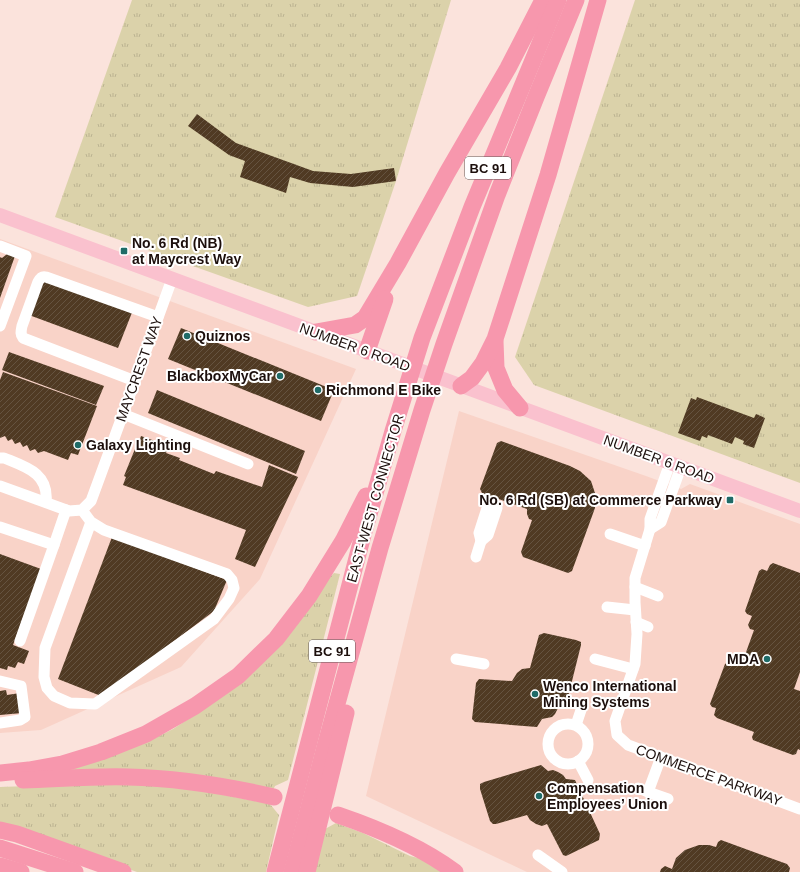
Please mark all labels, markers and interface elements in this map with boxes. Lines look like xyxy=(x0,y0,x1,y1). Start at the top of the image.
road number: BC 91 xyxy=(465,157,511,179)
place label: No. 6 Rd (NB) at Maycrest Way xyxy=(132,235,241,267)
marker: No. 6 Rd (NB) at Maycrest Way xyxy=(119,246,129,256)
street label: MAYCREST WAY xyxy=(113,314,166,424)
street label: NUMBER 6 ROAD xyxy=(297,320,413,374)
place label: Quiznos xyxy=(195,328,250,344)
marker: Quiznos xyxy=(182,331,192,341)
place label: BlackboxMyCar xyxy=(167,368,273,384)
marker: BlackboxMyCar xyxy=(275,371,285,381)
place label: Richmond E Bike xyxy=(326,382,441,398)
marker: Richmond E Bike xyxy=(313,385,323,395)
street label: EAST-WEST CONNECTOR xyxy=(343,412,407,584)
street label: NUMBER 6 ROAD xyxy=(601,432,717,486)
place label: Galaxy Lighting xyxy=(86,437,191,453)
marker: Galaxy Lighting xyxy=(73,440,83,450)
place label: No. 6 Rd (SB) at Commerce Parkway xyxy=(479,492,722,508)
marker: No. 6 Rd (SB) at Commerce Parkway xyxy=(725,495,735,505)
road number: BC 91 xyxy=(309,640,355,662)
place label: MDA xyxy=(727,651,759,667)
marker: MDA xyxy=(762,654,772,664)
place label: Wenco International Mining Systems xyxy=(543,678,677,710)
marker: Wenco International Mining Systems xyxy=(530,689,540,699)
street label: COMMERCE PARKWAY xyxy=(634,741,785,809)
place label: Compensation Employees’ Union xyxy=(547,780,668,812)
marker: Compensation Employees’ Union xyxy=(534,791,544,801)

